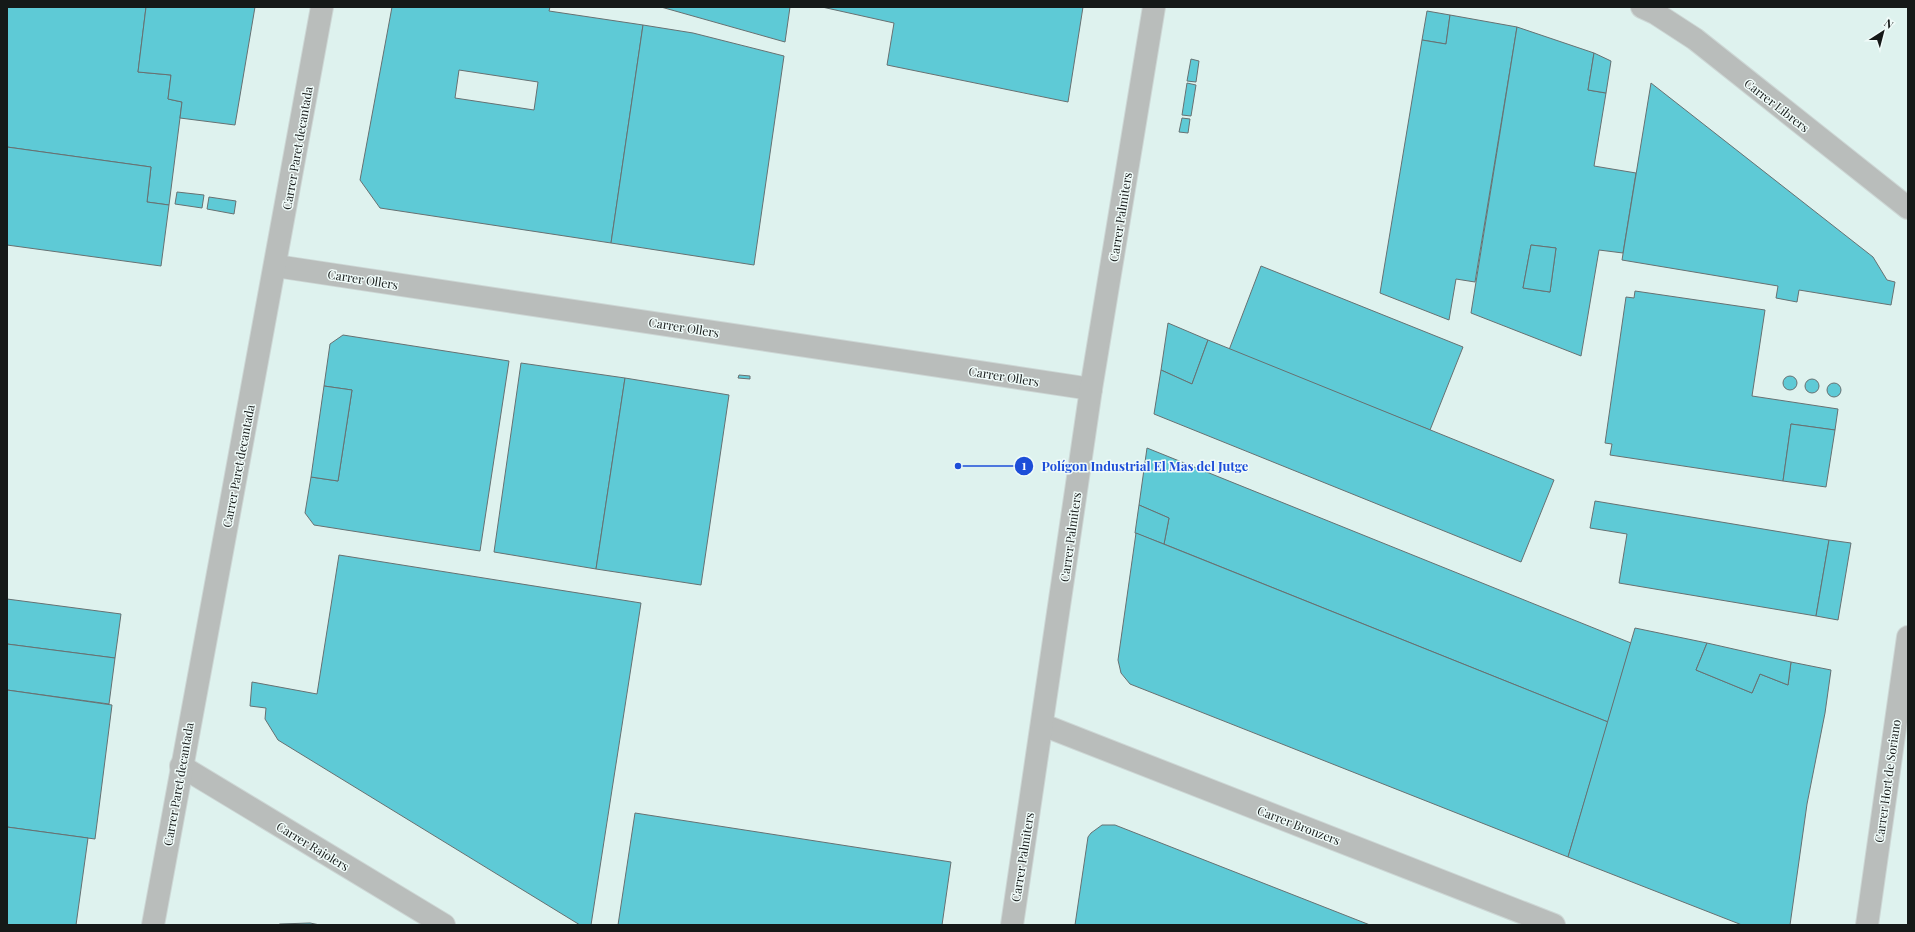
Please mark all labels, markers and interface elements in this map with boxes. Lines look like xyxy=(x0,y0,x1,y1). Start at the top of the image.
north arrow xyxy=(1863,12,1903,52)
text: N xyxy=(1882,15,1897,32)
street label: Carrer Librers xyxy=(1741,75,1813,135)
street label: Carrer Paret decantada xyxy=(278,85,316,211)
street label: Carrer Palmiters xyxy=(1105,171,1135,263)
street label: Carrer Ollers xyxy=(327,266,399,292)
street label: Carrer Ollers xyxy=(648,314,720,340)
street label: Carrer Ollers xyxy=(968,363,1040,389)
street label: Carrer Paret decantada xyxy=(218,403,258,529)
callout: Polígon Industrial El Mas del Jutge xyxy=(1014,454,1256,478)
text: 1 xyxy=(1022,457,1027,473)
text: Polígon Industrial El Mas del Jutge xyxy=(1042,457,1249,474)
street label: Carrer Palmiters xyxy=(1056,491,1084,583)
street label: Carrer Hort de Soriano xyxy=(1870,718,1904,844)
street label: Carrer Paret decantada xyxy=(159,721,197,847)
street label: Carrer Bronzers xyxy=(1255,802,1343,848)
street label: Carrer Palmiters xyxy=(1007,811,1037,903)
street label: Carrer Rajolers xyxy=(274,818,352,874)

